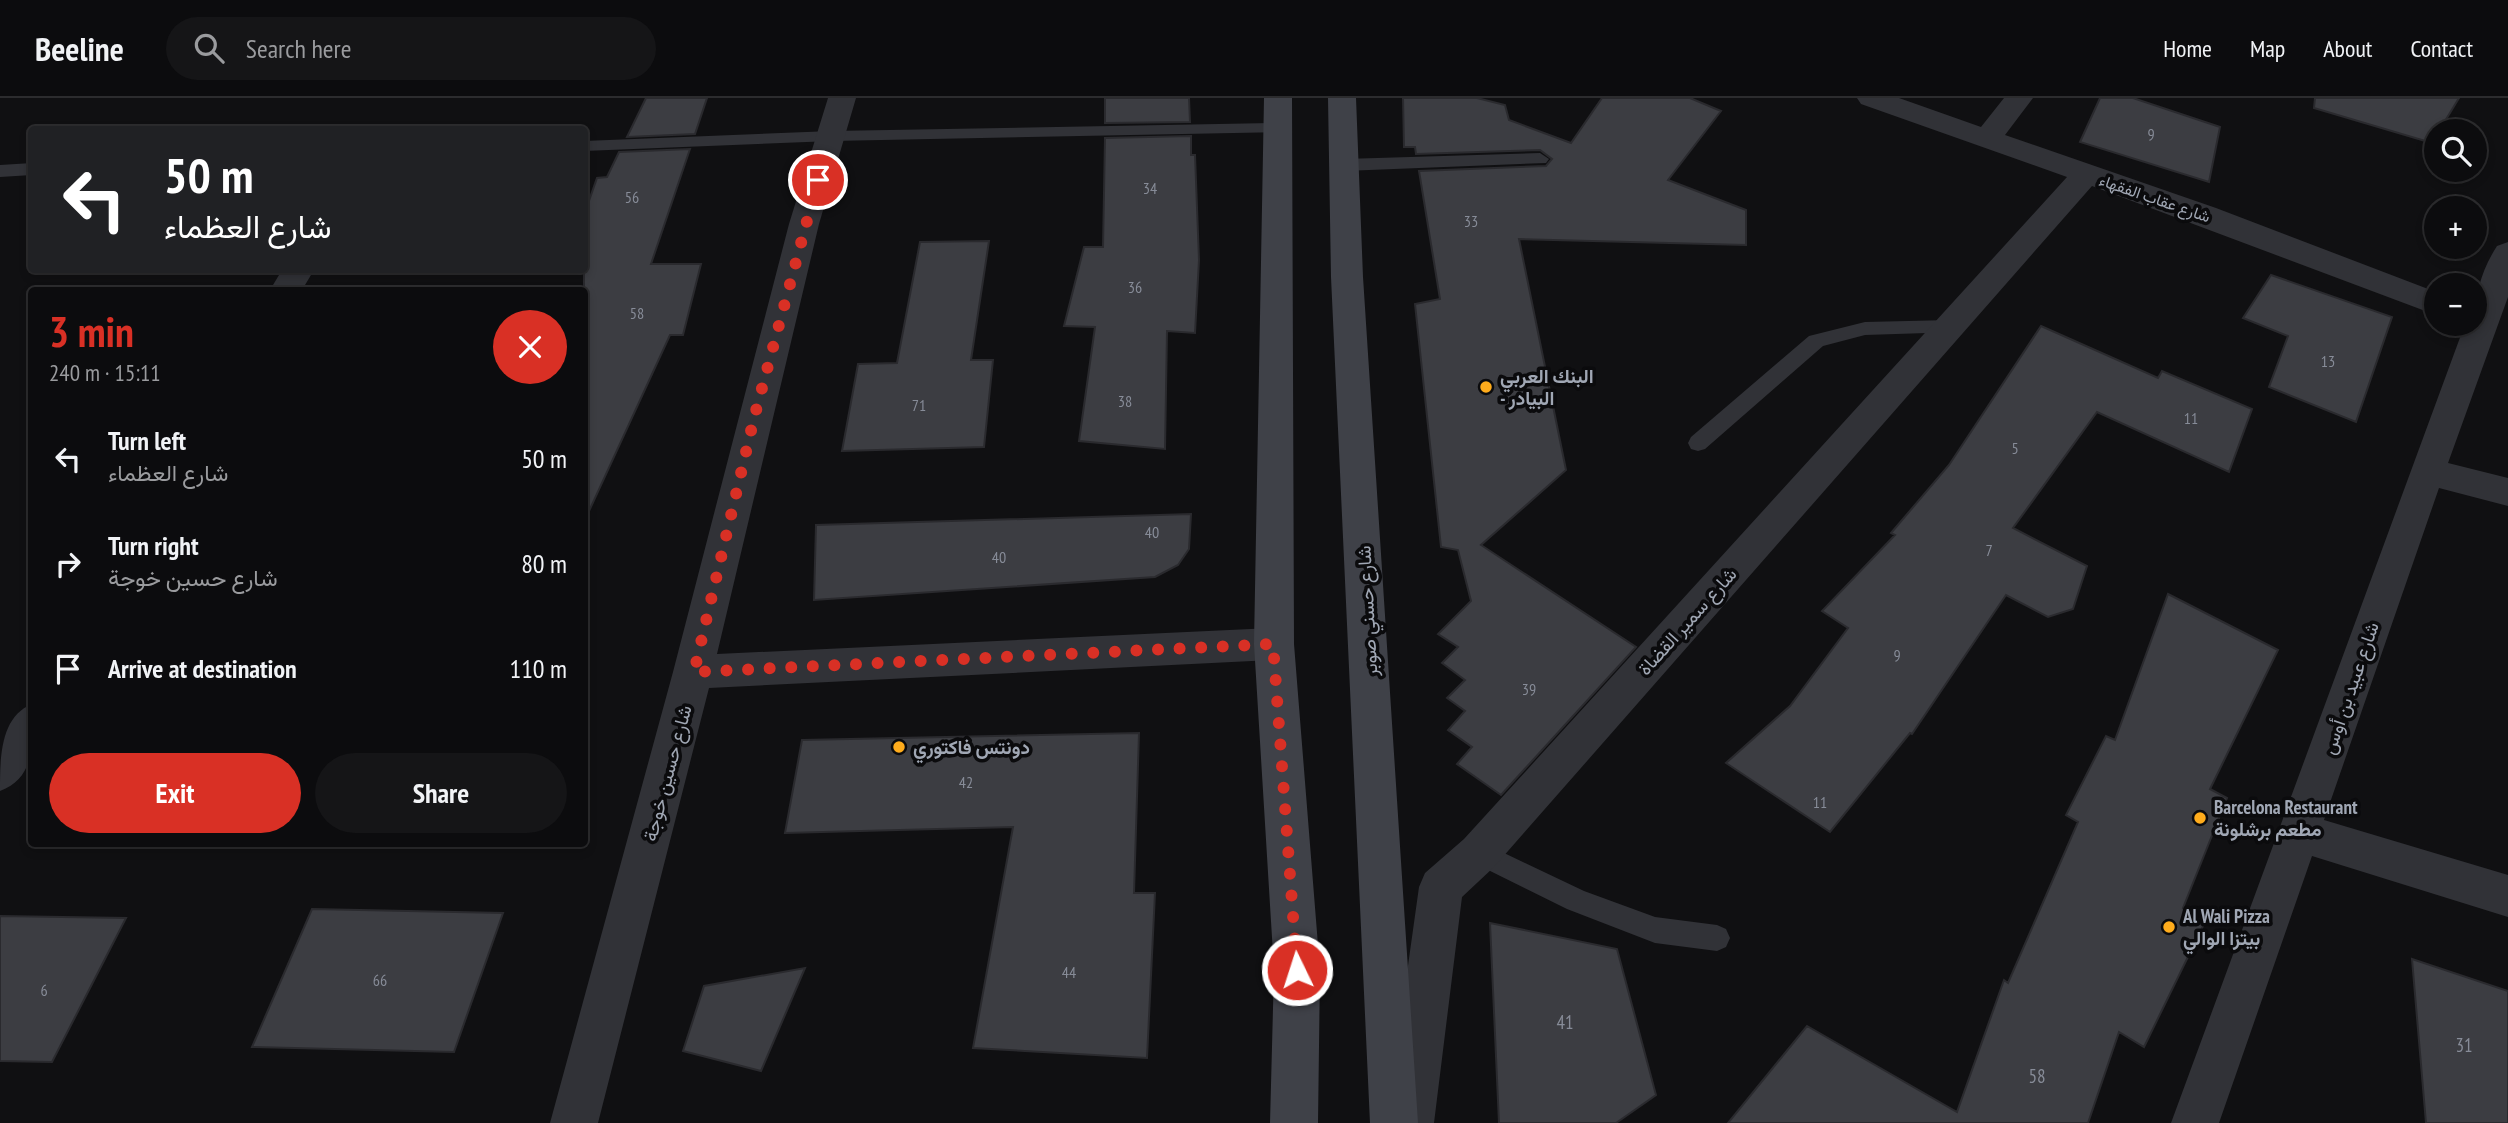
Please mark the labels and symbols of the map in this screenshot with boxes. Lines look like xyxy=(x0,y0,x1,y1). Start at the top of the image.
house number: 9 xyxy=(2147,124,2155,144)
pin xyxy=(788,150,848,210)
street label: شارع عقاب الفقهاء xyxy=(2096,170,2213,228)
house number: 34 xyxy=(1143,178,1157,198)
house number: 56 xyxy=(625,187,639,207)
house number: 33 xyxy=(1464,211,1478,231)
house number: 36 xyxy=(1128,277,1142,297)
house number: 58 xyxy=(630,303,644,323)
house number: 13 xyxy=(2321,351,2335,371)
place label: البنك العربي - البيادر xyxy=(1500,364,1594,411)
marker: البنك العربي - البيادر xyxy=(1478,379,1494,395)
house number: 38 xyxy=(1118,391,1132,411)
house number: 71 xyxy=(912,395,926,415)
house number: 11 xyxy=(2184,408,2198,428)
house number: 5 xyxy=(2011,438,2019,458)
house number: 40 xyxy=(1145,522,1159,542)
house number: 7 xyxy=(1985,540,1993,560)
street label: شارع حسني صوبر xyxy=(1352,545,1386,678)
house number: 40 xyxy=(992,547,1006,567)
street label: شارع سمير القضاة xyxy=(1632,562,1742,680)
street label: شارع عبيد بن أوس xyxy=(2316,619,2385,758)
house number: 9 xyxy=(1893,645,1901,665)
house number: 39 xyxy=(1522,679,1536,699)
street label: شارع حسين خوجة xyxy=(637,702,698,844)
place label: دونتس فاكتوري xyxy=(913,735,1030,764)
marker: دونتس فاكتوري xyxy=(891,739,907,755)
house number: 42 xyxy=(959,772,973,792)
house number: 11 xyxy=(1813,792,1827,812)
place label: Barcelona Restaurant مطعم برشلونة xyxy=(2214,795,2358,842)
marker: Barcelona Restaurant مطعم برشلونة xyxy=(2192,810,2208,826)
place label: Al Wali Pizza بيتزا الوالي xyxy=(2182,904,2270,955)
marker: Al Wali Pizza بيتزا الوالي xyxy=(2161,919,2177,935)
position arrow xyxy=(1260,933,1334,1007)
house number: 44 xyxy=(1062,962,1076,982)
house number: 66 xyxy=(373,970,387,990)
house number: 6 xyxy=(40,980,48,1000)
house number: 41 xyxy=(1556,1010,1574,1034)
house number: 31 xyxy=(2455,1033,2473,1057)
house number: 58 xyxy=(2028,1064,2046,1088)

